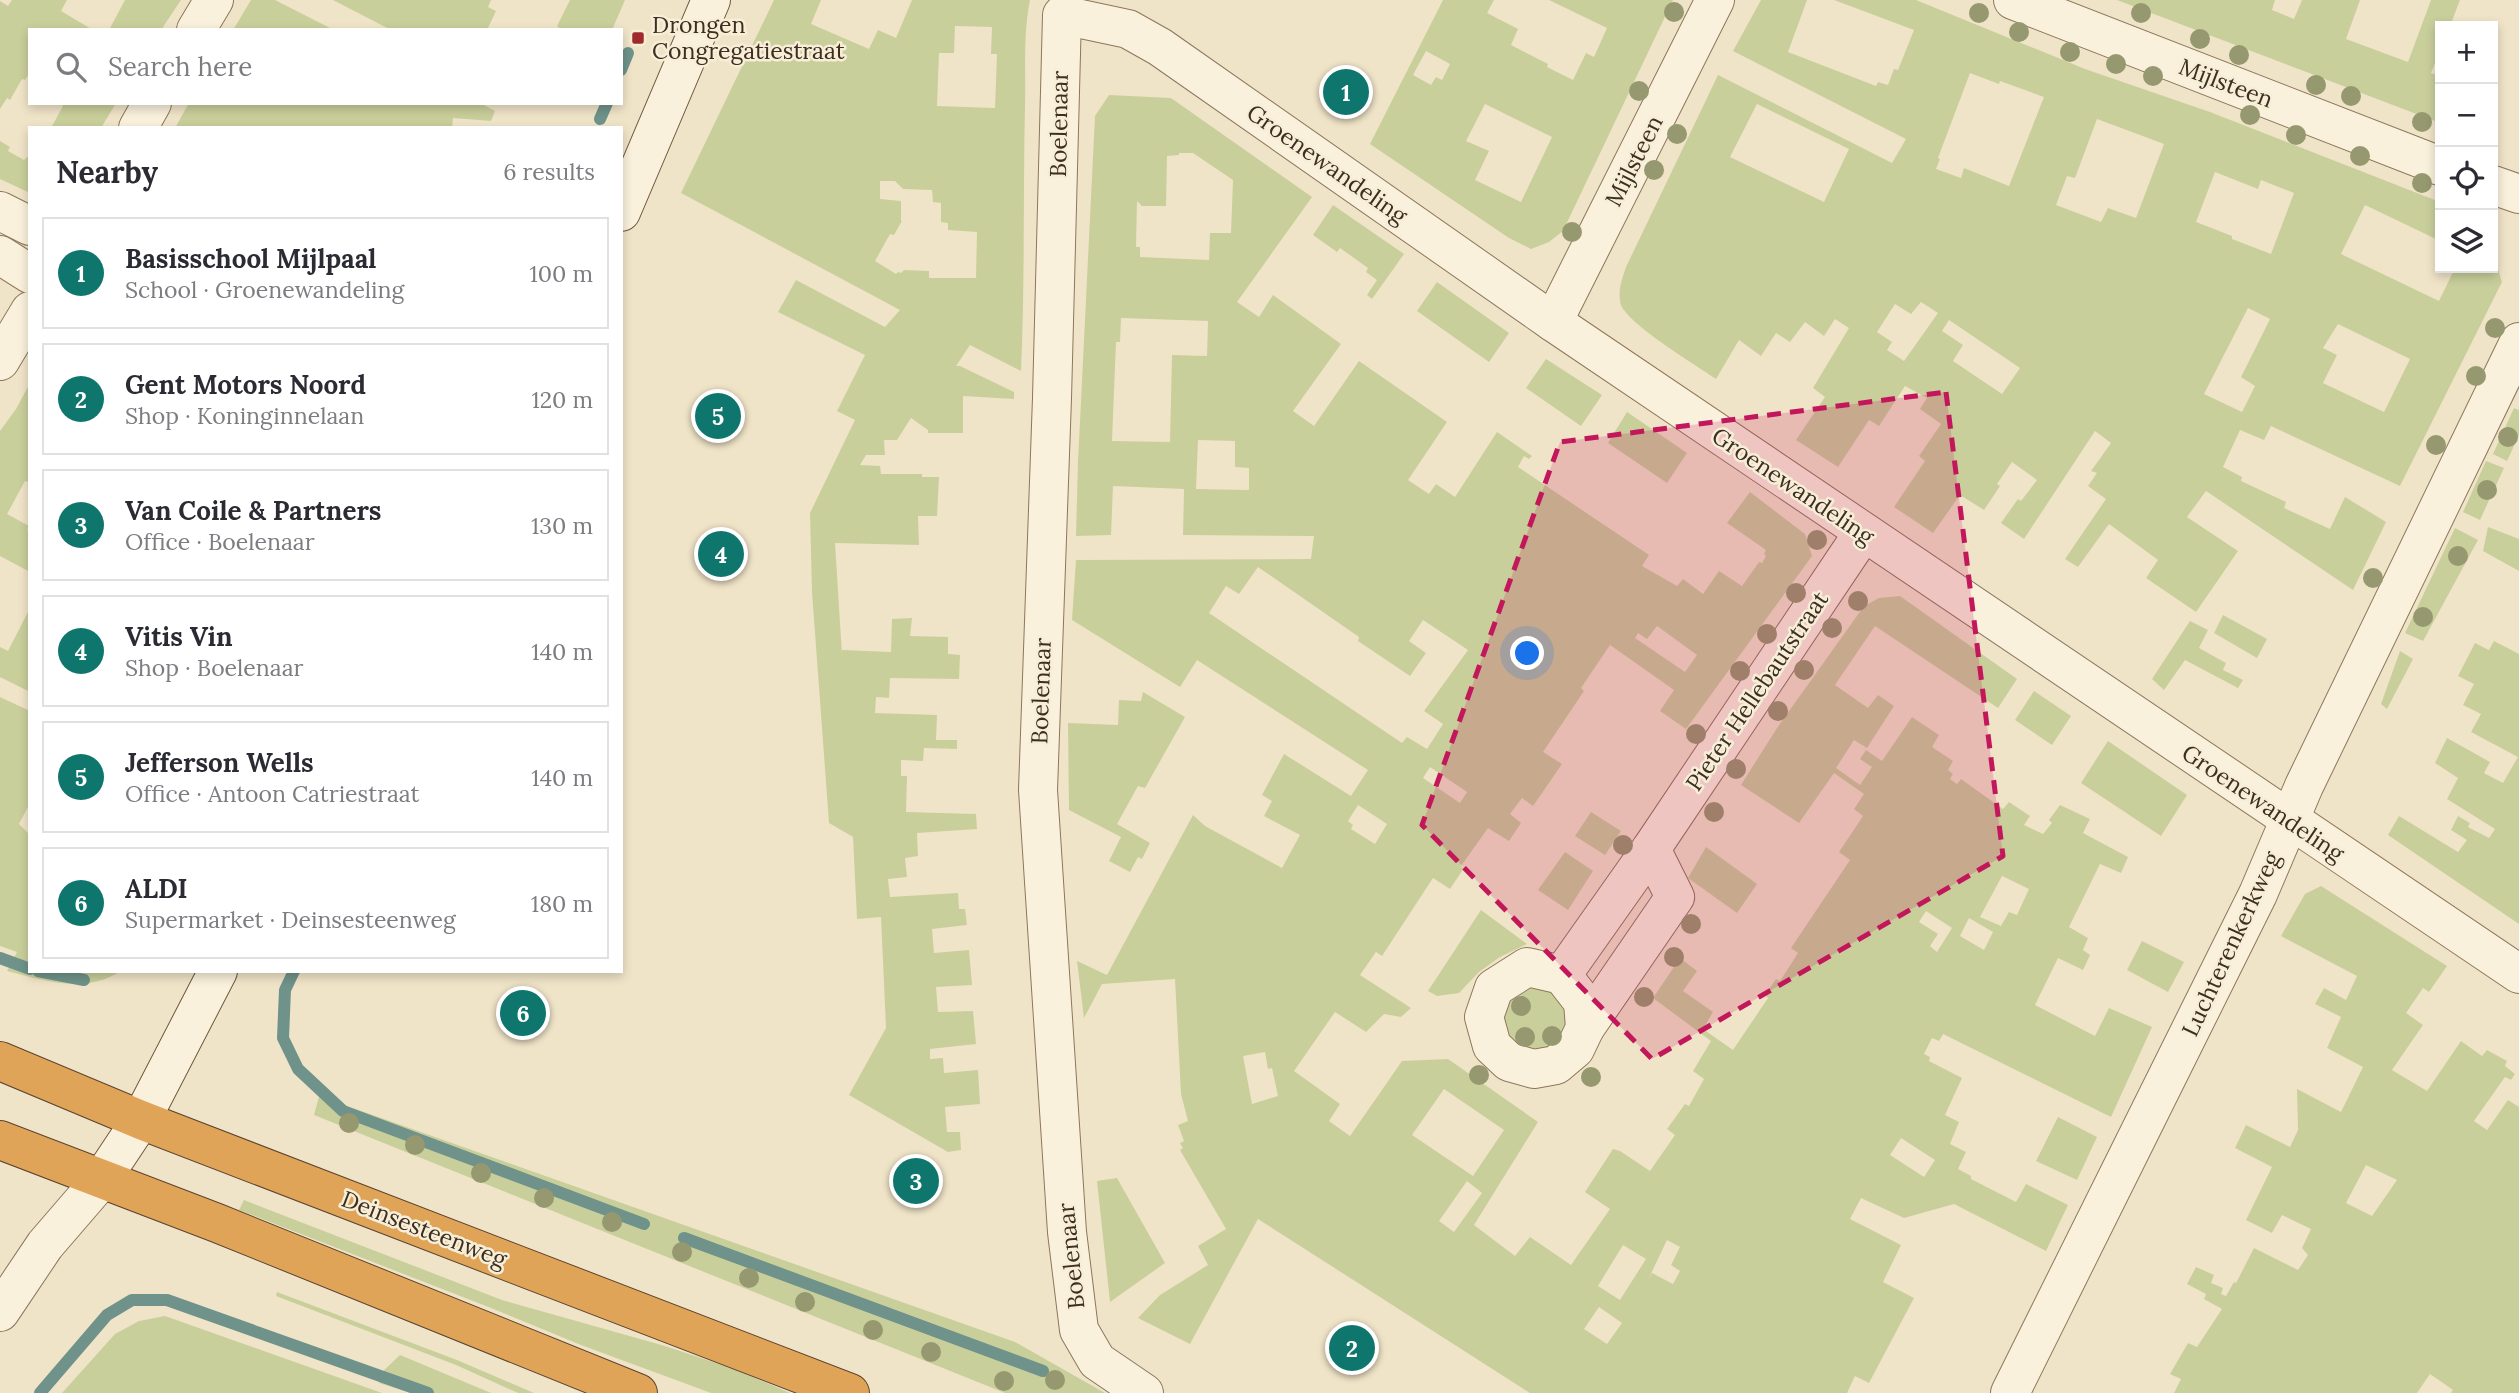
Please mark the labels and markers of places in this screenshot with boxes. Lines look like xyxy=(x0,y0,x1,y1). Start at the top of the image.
place label: Drongen Congregatiestraat xyxy=(652,10,845,65)
marker: Drongen Congregatiestraat xyxy=(630,30,646,46)
pin: 1 xyxy=(1323,66,1369,118)
pin: 5 xyxy=(695,390,741,442)
pin: 4 xyxy=(698,528,744,580)
pin: 6 xyxy=(500,987,546,1039)
pin: 3 xyxy=(893,1155,939,1207)
pin: 2 xyxy=(1329,1322,1375,1374)

